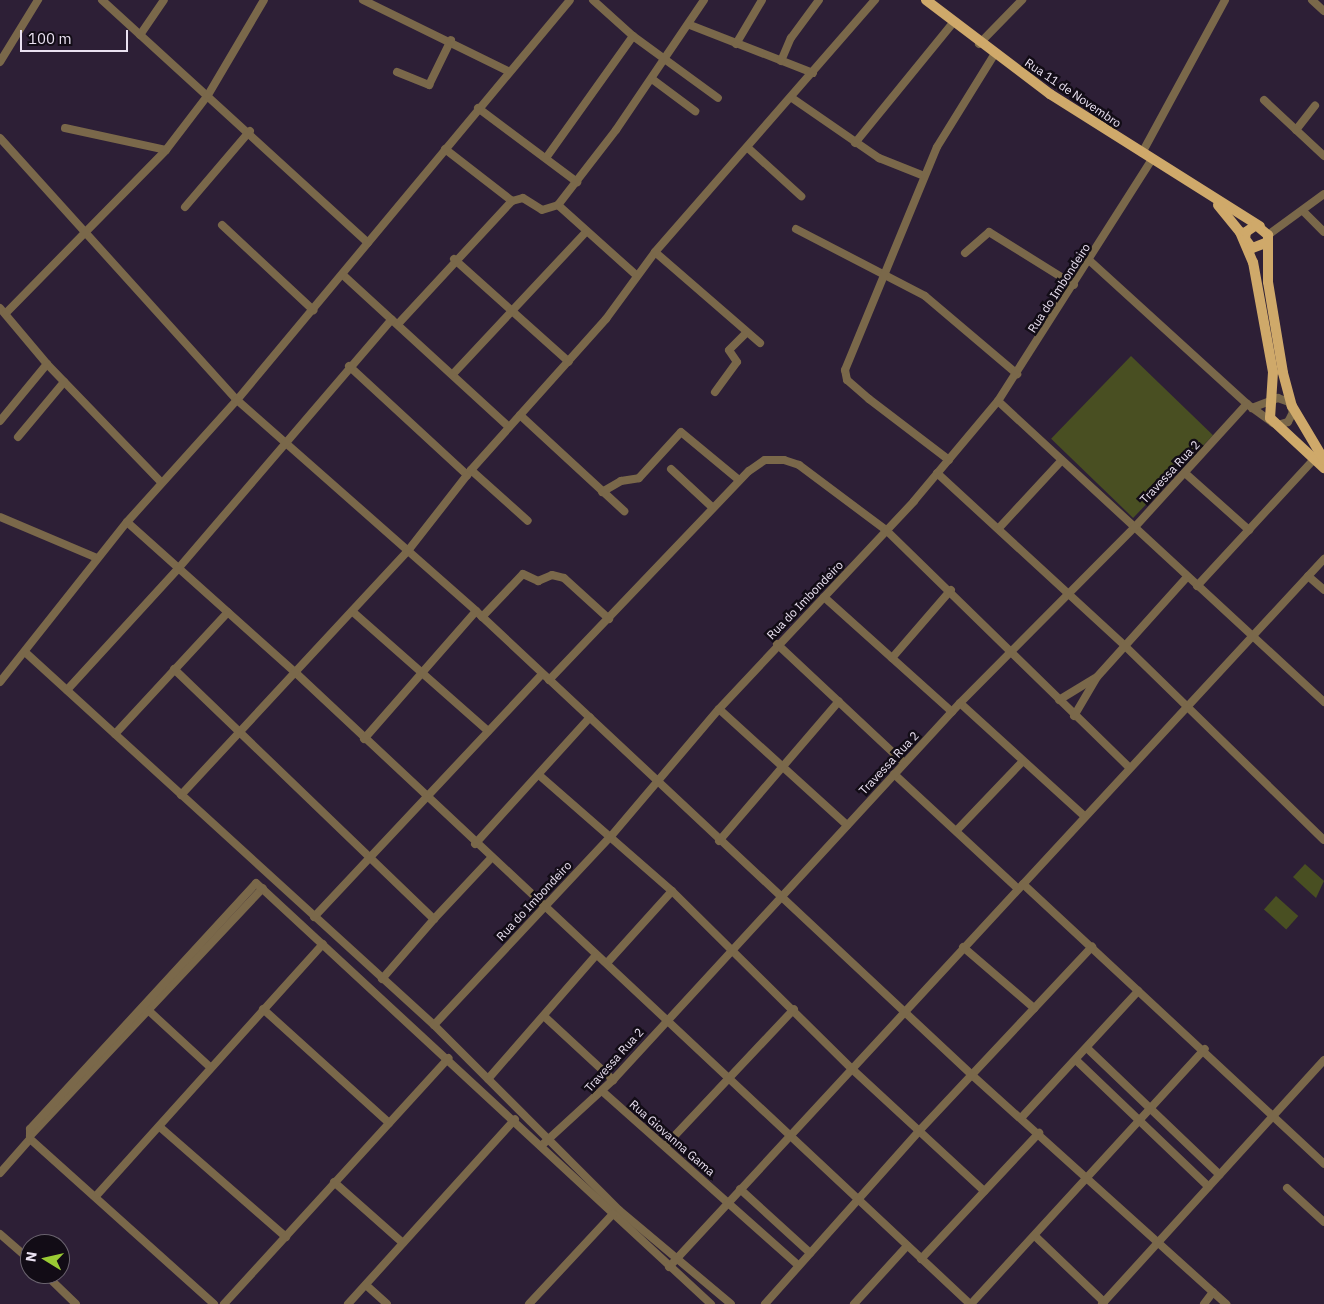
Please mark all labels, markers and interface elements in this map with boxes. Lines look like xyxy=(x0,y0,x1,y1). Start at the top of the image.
scale bar xyxy=(22,20,130,52)
text: 100 m xyxy=(28,29,72,48)
street label: Rua 11 de Novembro xyxy=(1022,55,1124,131)
street label: Rua do Imbondeiro xyxy=(1025,241,1093,335)
street label: Travessa Rua 2 xyxy=(1137,437,1203,507)
street label: Rua do Imbondeiro xyxy=(764,558,846,642)
street label: Travessa Rua 2 xyxy=(856,728,922,798)
street label: Rua do Imbondeiro xyxy=(493,858,575,944)
street label: Travessa Rua 2 xyxy=(581,1025,647,1095)
street label: Rua Giovanna Gama xyxy=(626,1097,718,1179)
north arrow xyxy=(20,1234,70,1284)
text: N xyxy=(21,1250,41,1263)

